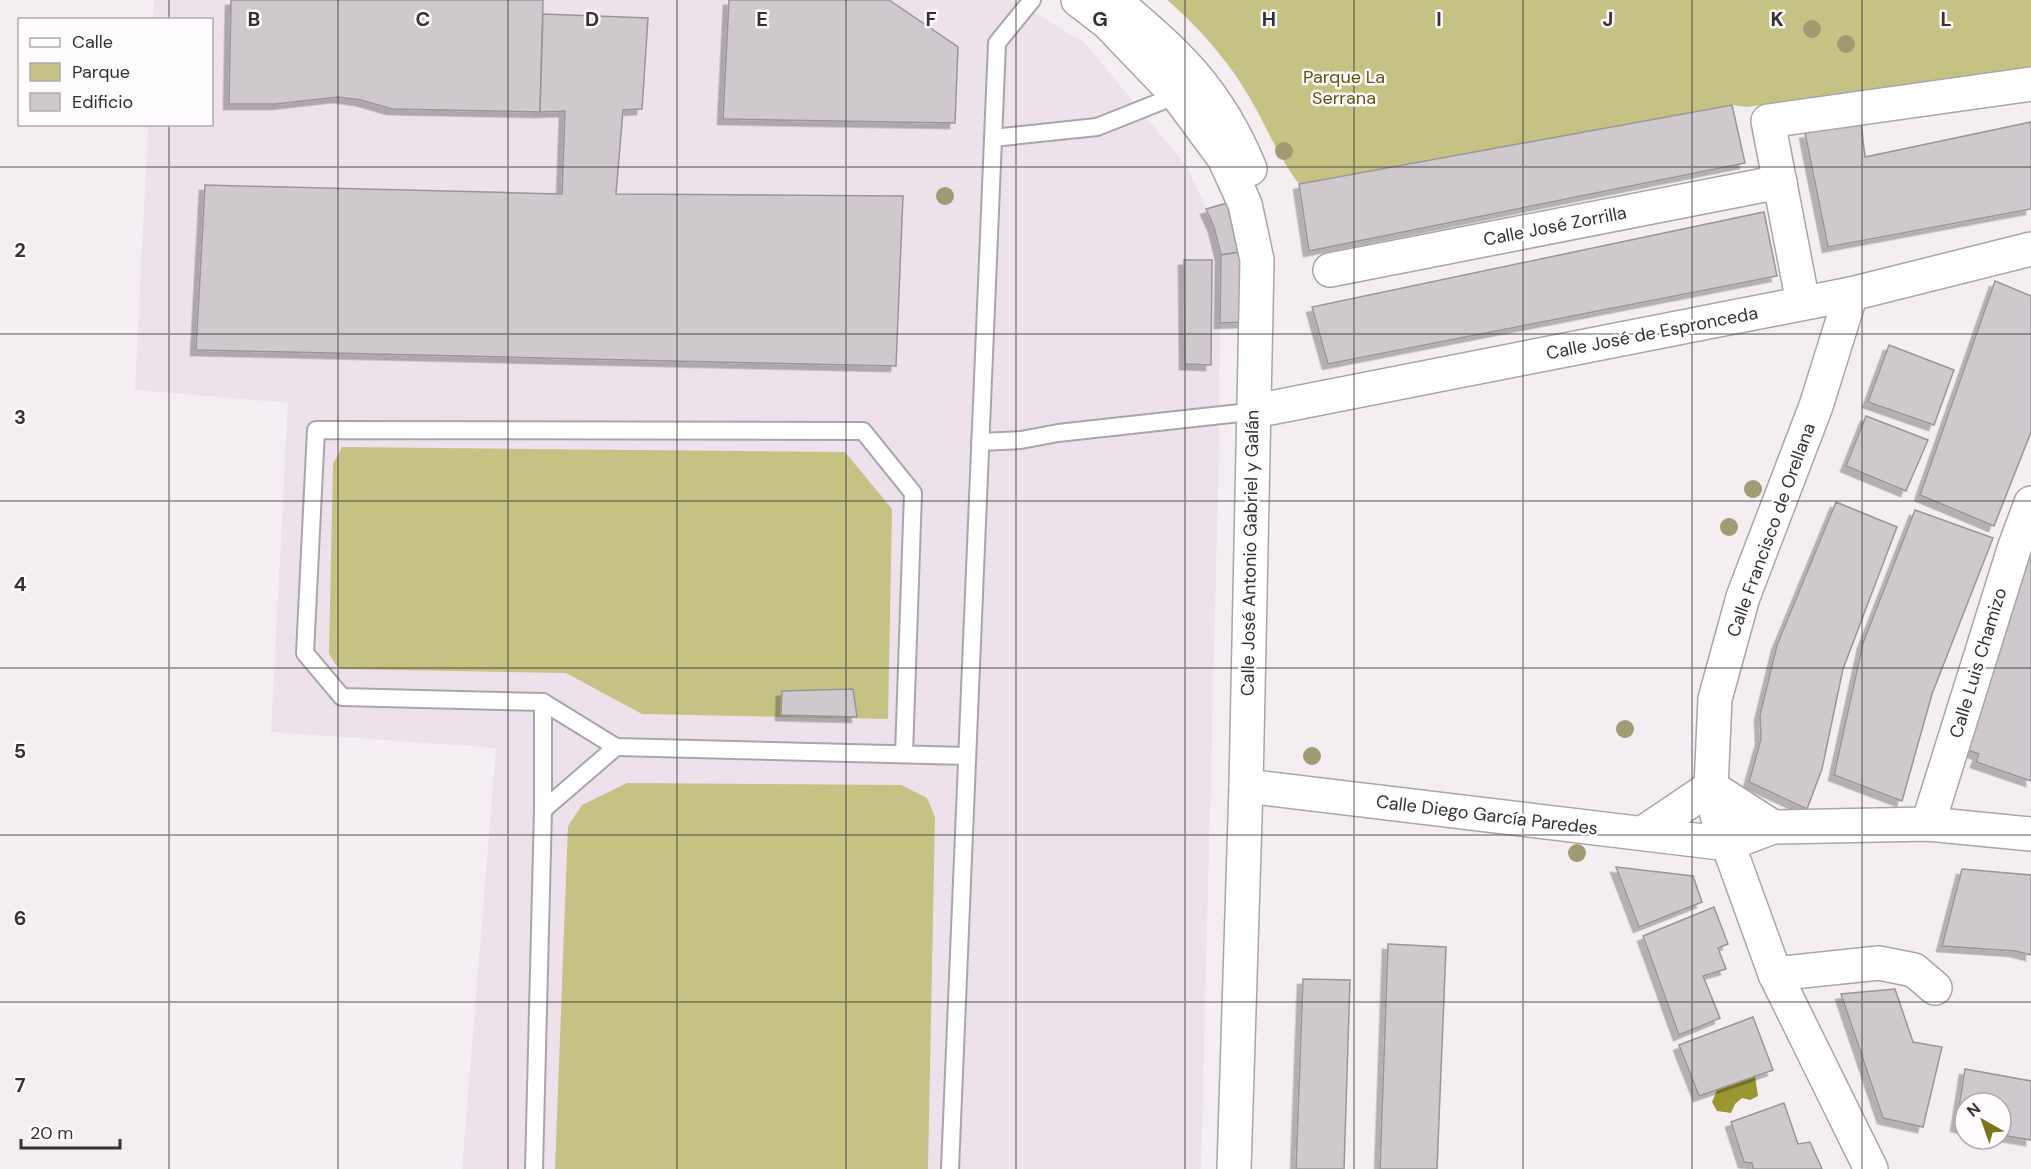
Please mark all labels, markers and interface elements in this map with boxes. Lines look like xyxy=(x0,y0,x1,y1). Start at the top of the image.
text: B xyxy=(248,6,260,32)
text: C xyxy=(416,6,430,32)
text: D xyxy=(585,6,599,32)
text: E xyxy=(756,6,768,32)
text: F xyxy=(925,6,937,32)
text: G xyxy=(1092,6,1108,32)
text: H xyxy=(1262,6,1276,32)
text: I xyxy=(1436,6,1442,32)
text: J xyxy=(1603,6,1613,32)
text: K xyxy=(1770,6,1784,32)
text: L xyxy=(1940,6,1952,32)
legend xyxy=(18,18,213,126)
text: Calle xyxy=(72,30,113,54)
text: Parque xyxy=(72,60,130,84)
park label: Parque La Serrana xyxy=(1303,65,1385,110)
text: Edificio xyxy=(72,90,133,114)
street label: Calle José Zorrilla xyxy=(1481,200,1629,252)
text: 2 xyxy=(14,237,26,263)
street label: Calle José de Espronceda xyxy=(1544,301,1760,365)
text: 3 xyxy=(14,404,26,430)
street label: Calle José Antonio Gabriel y Galán xyxy=(1236,410,1264,696)
street label: Calle Francisco de Orellana xyxy=(1721,420,1821,640)
text: 4 xyxy=(14,571,27,597)
street label: Calle Luis Chamizo xyxy=(1944,585,2012,741)
text: 5 xyxy=(14,738,26,764)
street label: Calle Diego García Paredes xyxy=(1375,789,1599,841)
text: 6 xyxy=(14,905,26,931)
text: 7 xyxy=(15,1072,26,1098)
north arrow xyxy=(1953,1091,2013,1151)
text: N xyxy=(1962,1098,1985,1122)
scale bar xyxy=(21,1112,120,1150)
text: 20 m xyxy=(30,1121,73,1145)

